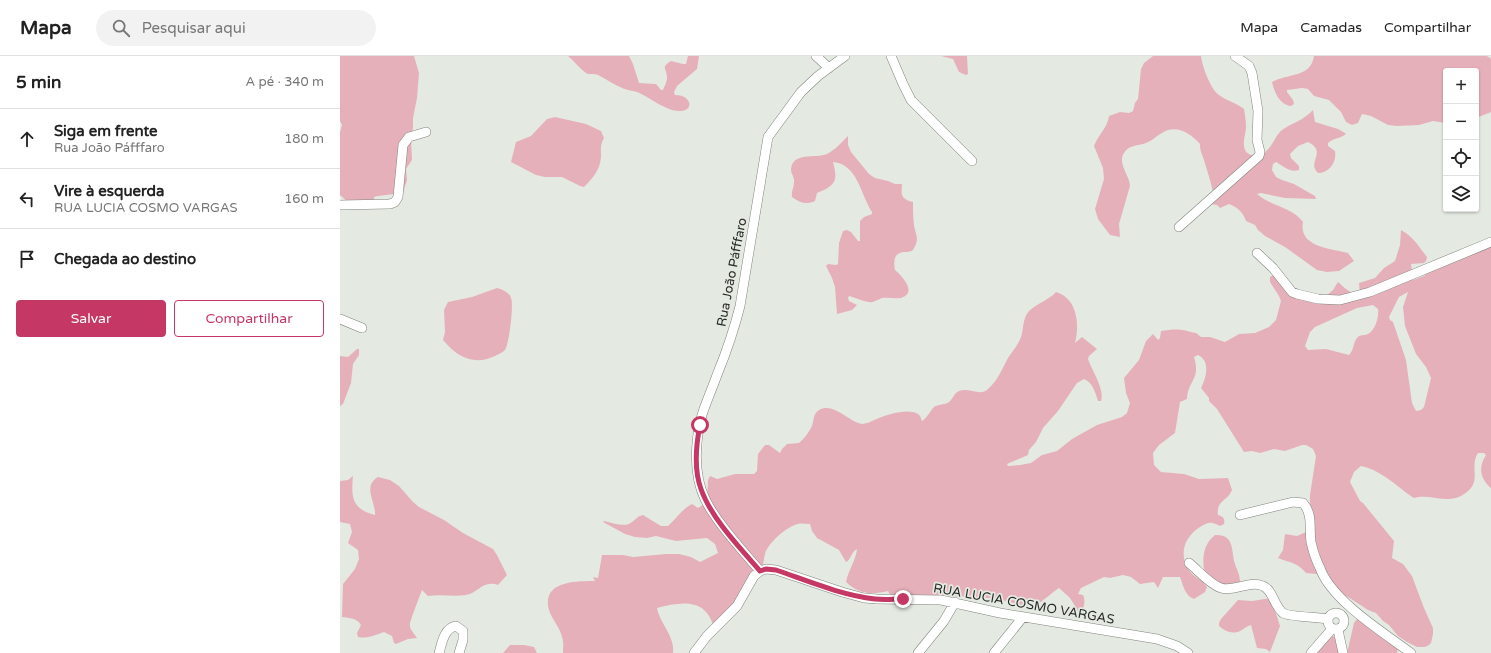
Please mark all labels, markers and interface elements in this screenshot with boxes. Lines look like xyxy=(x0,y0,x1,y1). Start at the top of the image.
search box xyxy=(96,10,376,46)
text: Mapa xyxy=(20,17,72,39)
icon: search xyxy=(110,17,132,39)
text: Pesquisar aqui xyxy=(142,19,246,37)
text: Mapa xyxy=(1240,19,1278,36)
text: Camadas xyxy=(1300,19,1362,36)
text: Compartilhar xyxy=(1384,19,1471,36)
map controls xyxy=(1443,68,1479,212)
button: + xyxy=(1443,68,1479,104)
text: 5 min xyxy=(16,72,61,93)
text: A pé · 340 m xyxy=(245,74,324,90)
button: − xyxy=(1443,104,1479,140)
text: Siga em frente xyxy=(54,122,158,140)
icon: ahead xyxy=(16,128,38,150)
text: 180 m xyxy=(284,131,324,147)
text: Rua João Páfffaro xyxy=(54,140,165,156)
button: locate xyxy=(1443,140,1479,176)
button: layers xyxy=(1443,176,1479,212)
text: Vire à esquerda xyxy=(54,182,164,200)
icon: left xyxy=(16,188,38,210)
text: 160 m xyxy=(284,191,324,207)
text: RUA LUCIA COSMO VARGAS xyxy=(54,200,238,216)
street label: Rua João Páfffaro xyxy=(714,216,750,328)
icon: arrive xyxy=(16,248,38,270)
text: Chegada ao destino xyxy=(54,250,196,268)
button: Salvar xyxy=(16,300,166,337)
button: Compartilhar xyxy=(174,300,324,337)
route start xyxy=(691,416,709,434)
street label: RUA LUCIA COSMO VARGAS xyxy=(932,580,1116,628)
route end xyxy=(894,590,912,608)

